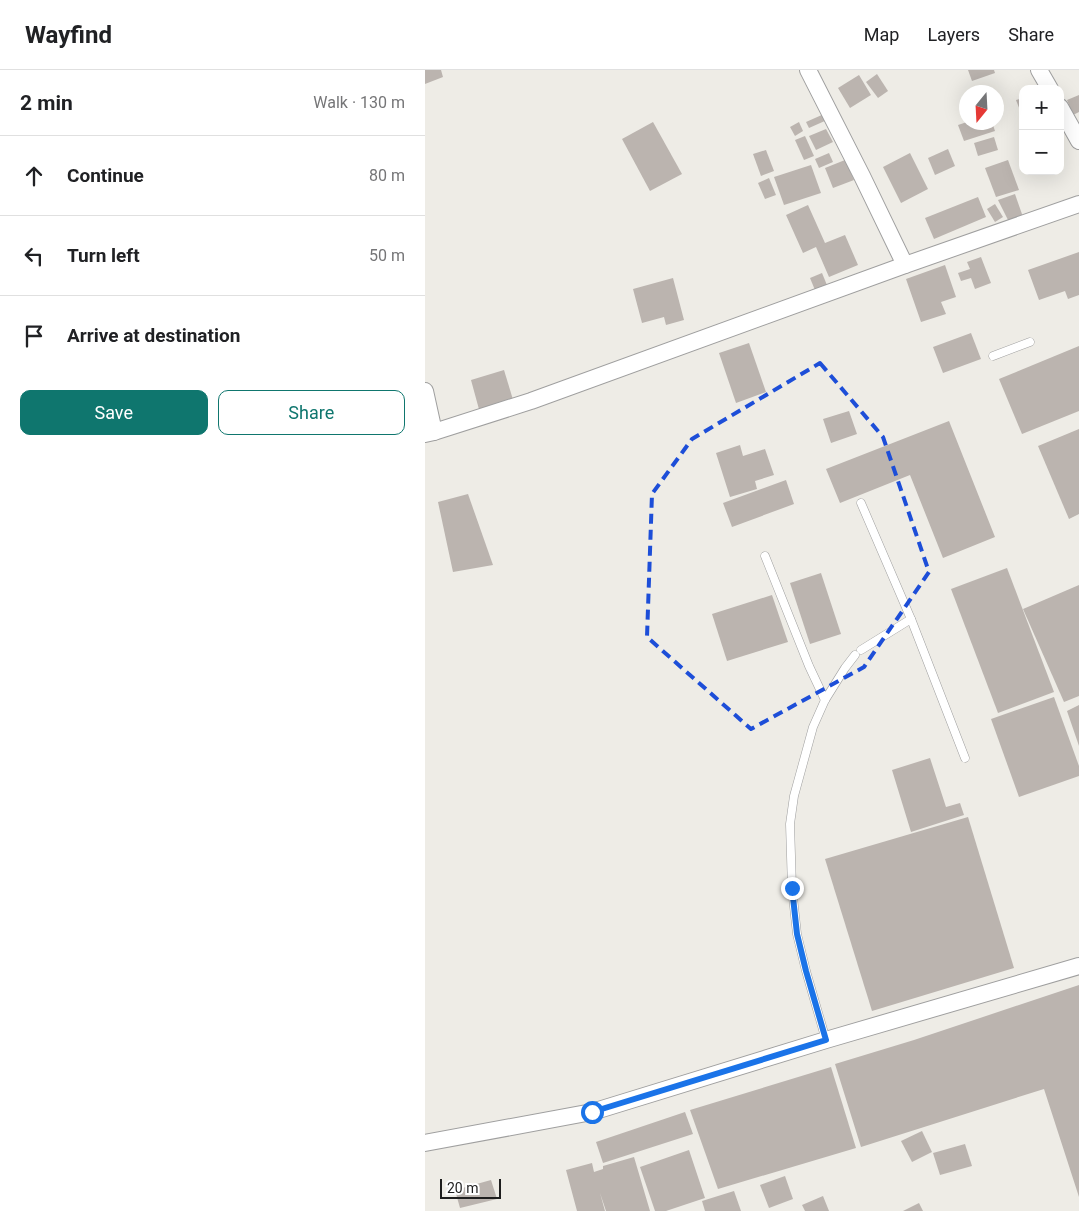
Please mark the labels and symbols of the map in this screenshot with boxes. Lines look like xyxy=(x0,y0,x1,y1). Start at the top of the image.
north arrow xyxy=(959,85,1004,130)
route end xyxy=(781,877,804,900)
route start xyxy=(581,1101,604,1124)
scale bar xyxy=(440,1176,501,1199)

